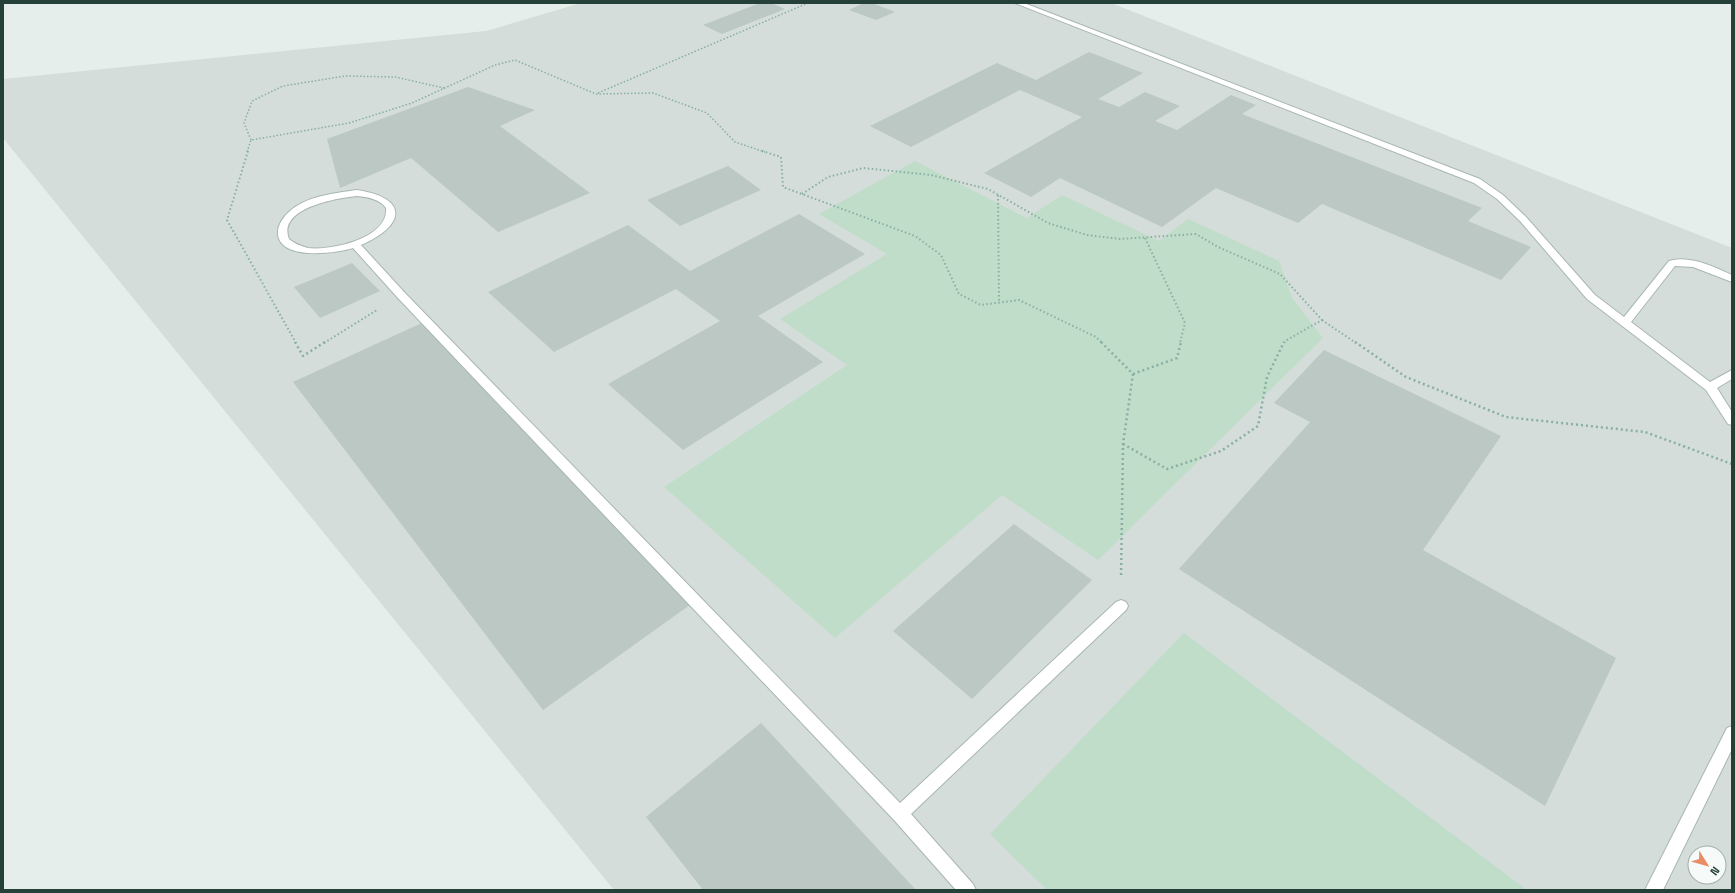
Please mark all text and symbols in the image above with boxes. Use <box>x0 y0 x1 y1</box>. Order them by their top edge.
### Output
north arrow <box>1687 845 1727 885</box>
text: N <box>1707 864 1723 878</box>

